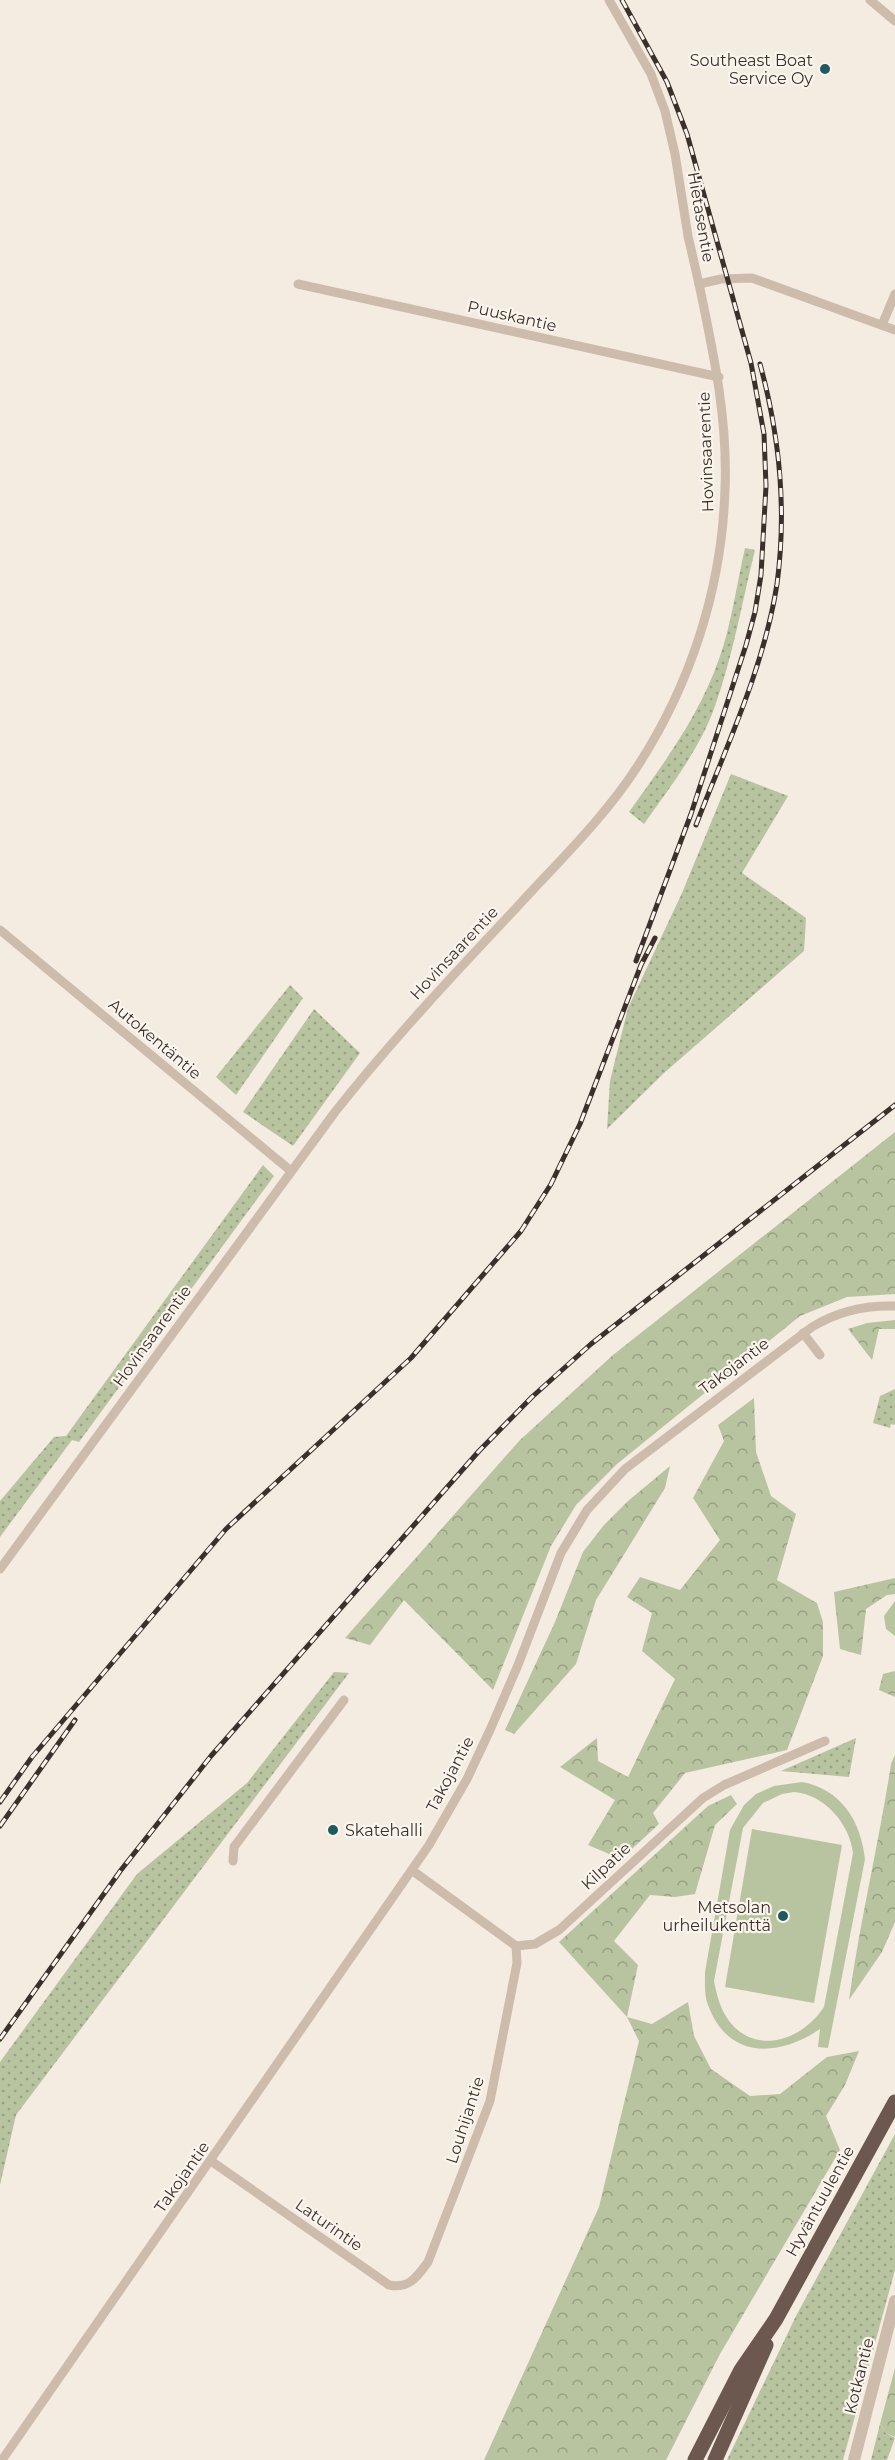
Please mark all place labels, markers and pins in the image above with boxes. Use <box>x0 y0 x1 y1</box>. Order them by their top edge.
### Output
place label: Southeast Boat Service Oy <box>690 51 813 88</box>
marker: Southeast Boat Service Oy <box>818 62 832 76</box>
place label: Skatehalli <box>345 1821 423 1840</box>
marker: Skatehalli <box>326 1823 340 1837</box>
place label: Metsolan urheilukenttä <box>663 1898 771 1935</box>
marker: Metsolan urheilukenttä <box>776 1909 790 1923</box>

